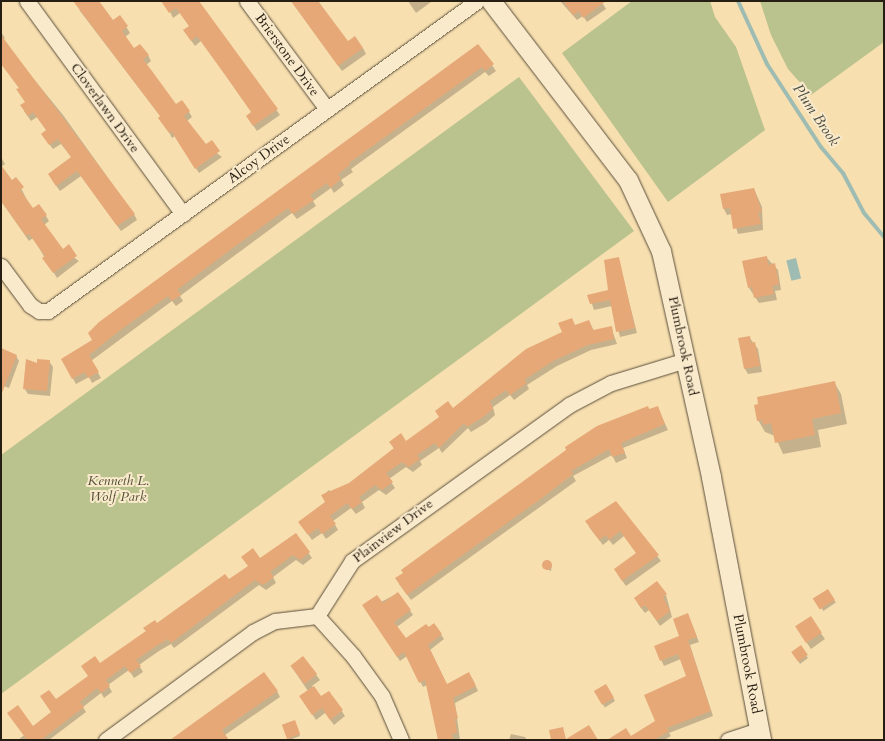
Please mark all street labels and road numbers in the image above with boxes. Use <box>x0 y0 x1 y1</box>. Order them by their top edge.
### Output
street label: Brierstone Drive <box>251 10 323 100</box>
street label: Cloverlawn Drive <box>67 60 143 156</box>
street label: Alcoy Drive <box>225 131 293 187</box>
street label: Plumbrook Road <box>664 295 702 397</box>
street label: Plainview Drive <box>350 495 436 567</box>
street label: Plumbrook Road <box>729 613 765 715</box>

